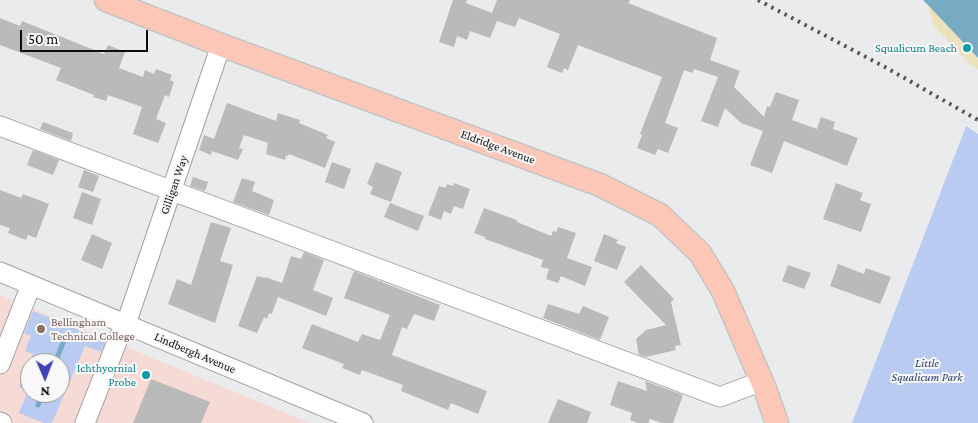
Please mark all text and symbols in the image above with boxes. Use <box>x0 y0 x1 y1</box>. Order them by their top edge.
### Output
scale bar <box>22 20 150 52</box>
text: 50 m <box>28 31 58 47</box>
place label: Squalicum Beach <box>875 41 957 55</box>
marker: Squalicum Beach <box>961 42 973 54</box>
street label: Eldridge Avenue <box>459 127 537 167</box>
street label: Gilligan Way <box>157 153 191 217</box>
place label: Bellingham Technical College <box>51 315 135 343</box>
marker: Bellingham Technical College <box>35 323 47 335</box>
street label: Lindbergh Avenue <box>152 329 238 377</box>
north arrow <box>20 353 70 403</box>
park label: Little Squalicum Park <box>892 356 962 384</box>
place label: Ichthyornial Probe <box>77 361 136 389</box>
marker: Ichthyornial Probe <box>140 369 152 381</box>
text: N <box>40 384 50 400</box>

